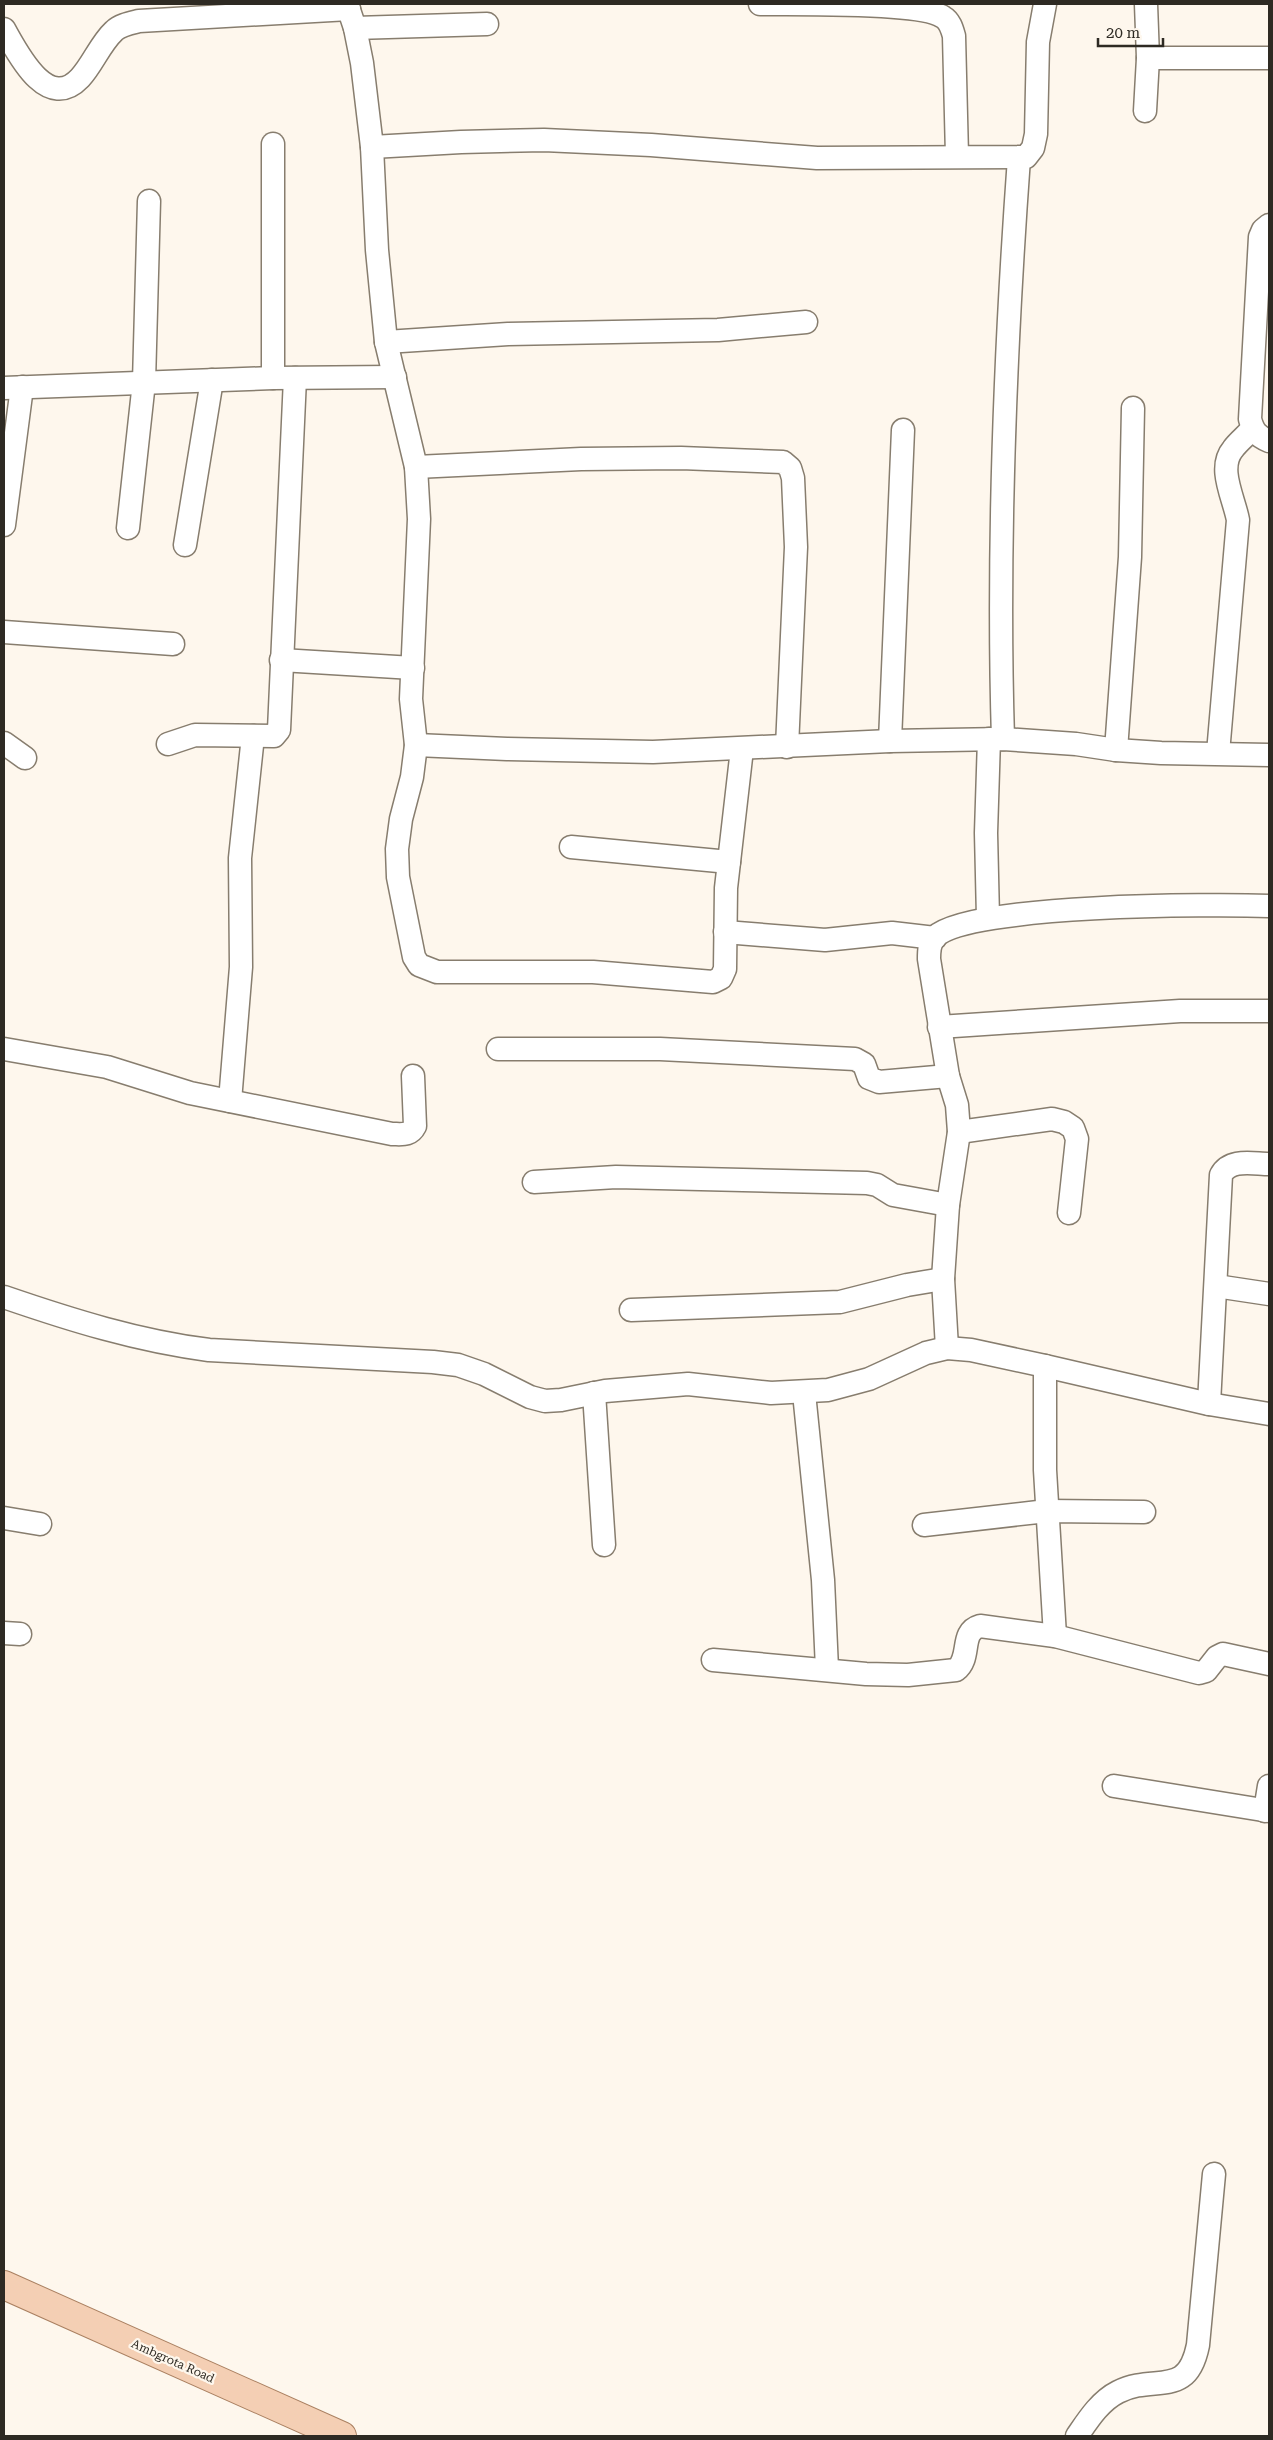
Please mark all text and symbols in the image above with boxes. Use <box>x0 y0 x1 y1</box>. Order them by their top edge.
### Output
scale bar <box>1098 15 1163 47</box>
text: 20 m <box>1106 24 1141 42</box>
street label: Ambgrota Road <box>129 2336 217 2386</box>

